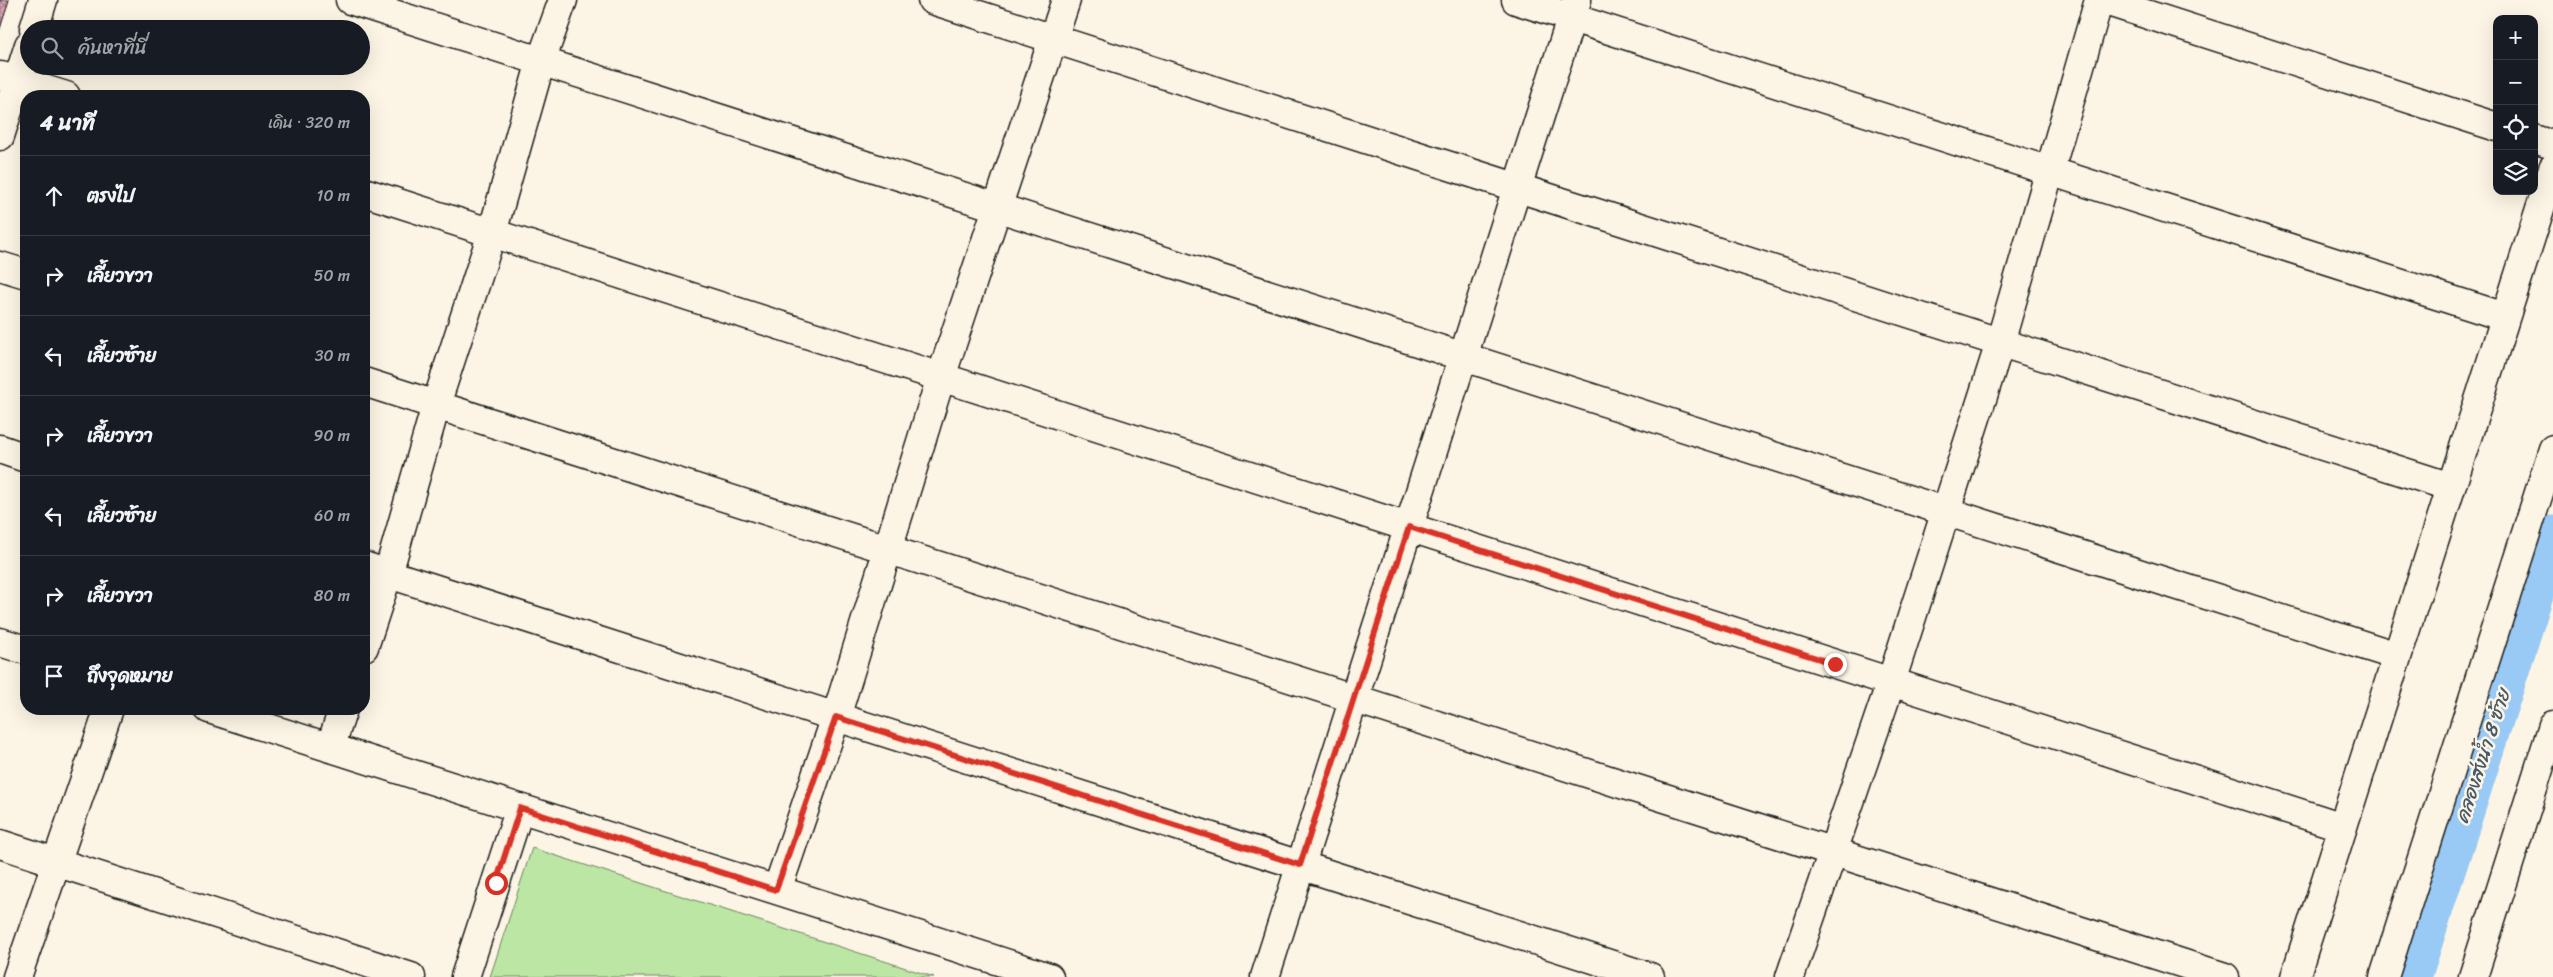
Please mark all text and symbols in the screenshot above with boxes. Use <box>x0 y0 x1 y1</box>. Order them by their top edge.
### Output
map controls <box>2493 15 2538 195</box>
button: + <box>2493 15 2538 60</box>
search box <box>20 20 370 75</box>
text: ค้นหาที่นี่ <box>78 31 147 64</box>
icon: search <box>38 34 66 62</box>
button: − <box>2493 60 2538 105</box>
text: 4 นาที <box>40 104 95 142</box>
button: locate <box>2493 105 2538 150</box>
text: เดิน · 320 m <box>268 108 350 137</box>
button: layers <box>2493 150 2538 195</box>
text: ตรงไป <box>87 179 135 212</box>
text: 10 m <box>317 181 350 210</box>
icon: ahead <box>40 182 68 210</box>
text: เลี้ยวขวา <box>87 259 153 292</box>
text: 50 m <box>314 261 350 290</box>
icon: right <box>40 262 68 290</box>
text: เลี้ยวซ้าย <box>87 339 156 372</box>
text: 30 m <box>315 341 350 370</box>
icon: left <box>40 342 68 370</box>
text: เลี้ยวขวา <box>87 419 153 452</box>
text: 90 m <box>314 421 350 450</box>
icon: right <box>40 422 68 450</box>
text: เลี้ยวซ้าย <box>87 499 156 532</box>
text: 60 m <box>314 501 350 530</box>
icon: left <box>40 502 68 530</box>
text: เลี้ยวขวา <box>87 579 153 612</box>
text: 80 m <box>314 581 350 610</box>
icon: right <box>40 582 68 610</box>
route end <box>1824 653 1847 676</box>
text: ถึงจุดหมาย <box>87 659 173 692</box>
icon: arrive <box>40 662 68 690</box>
water label: คลองส่งน้ำ 8 ซ้าย <box>2445 682 2521 827</box>
route start <box>485 872 508 895</box>

